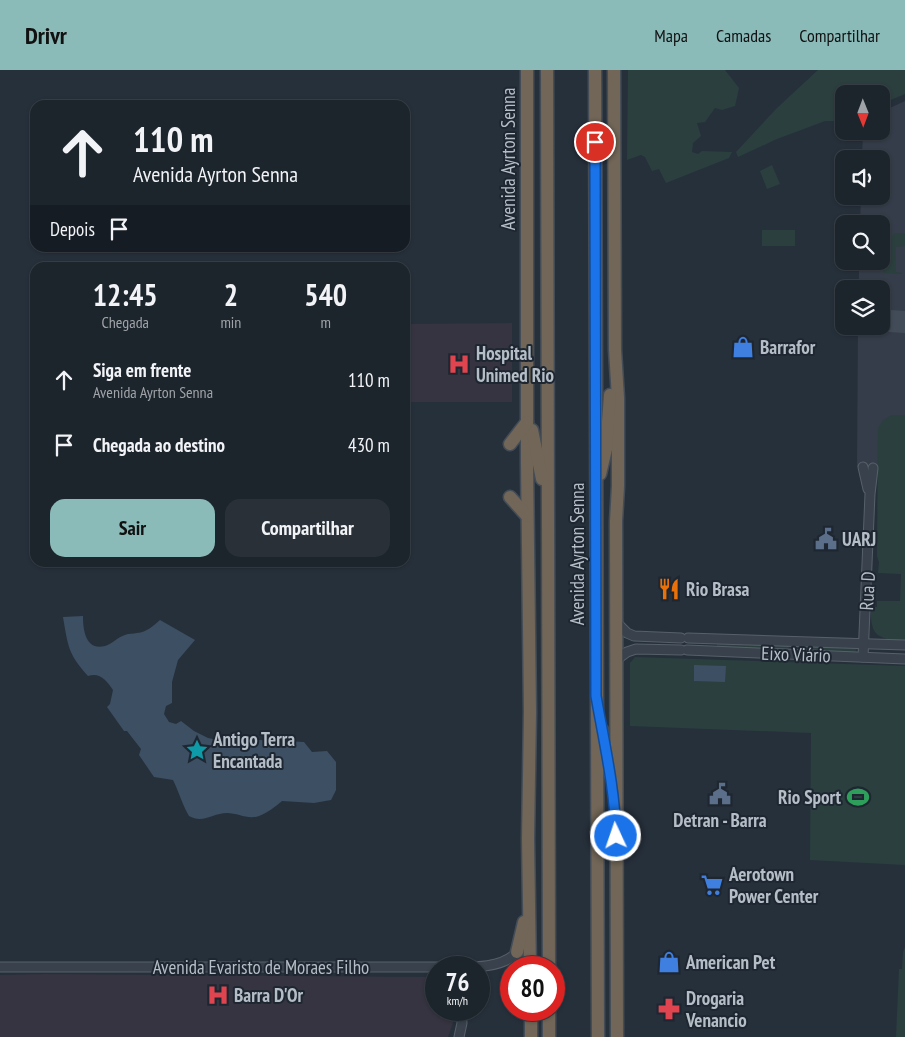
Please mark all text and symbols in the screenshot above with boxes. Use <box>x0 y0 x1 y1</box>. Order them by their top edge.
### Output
text: Drivr <box>25 20 67 51</box>
text: Mapa <box>654 24 688 47</box>
text: Camadas <box>716 24 771 47</box>
text: Compartilhar <box>799 24 880 47</box>
north arrow <box>835 85 890 140</box>
map controls <box>835 85 890 335</box>
street label: Avenida Ayrton Senna <box>496 88 520 230</box>
text: 110 m <box>133 116 214 162</box>
icon: ahead <box>50 120 115 185</box>
pin <box>574 121 616 163</box>
icon: arrive <box>581 128 609 156</box>
button: sound <box>835 150 890 205</box>
text: Avenida Ayrton Senna <box>133 160 298 188</box>
icon: arrive <box>105 215 133 243</box>
button: search <box>835 215 890 270</box>
text: Depois <box>50 217 95 241</box>
text: 12:45 <box>93 275 158 314</box>
text: 2 <box>224 275 238 314</box>
text: 540 <box>304 275 347 314</box>
button: layers <box>835 280 890 335</box>
text: Chegada <box>101 312 149 332</box>
text: min <box>220 312 241 332</box>
text: m <box>320 312 331 332</box>
shop icon: Barrafor <box>730 334 756 360</box>
place label: Barrafor <box>760 335 816 359</box>
place label: Hospital Unimed Rio <box>476 341 554 387</box>
hospital icon: Hospital Unimed Rio <box>446 351 472 377</box>
text: Siga em frente <box>93 358 191 382</box>
icon: ahead <box>50 366 78 394</box>
text: 110 m <box>348 368 390 392</box>
text: Avenida Ayrton Senna <box>93 382 213 402</box>
icon: arrive <box>50 431 78 459</box>
text: Chegada ao destino <box>93 433 225 457</box>
text: 430 m <box>348 433 390 457</box>
street label: Avenida Ayrton Senna <box>565 483 589 625</box>
button: Sair <box>50 499 215 557</box>
button: Compartilhar <box>225 499 390 557</box>
public building icon: UARJ <box>813 526 839 552</box>
place label: UARJ <box>842 527 876 551</box>
street label: Rua D <box>854 571 880 611</box>
restaurant icon: Rio Brasa <box>656 576 682 602</box>
place label: Rio Brasa <box>686 577 750 601</box>
street label: Eixo Viário <box>761 641 831 667</box>
place label: Antigo Terra Encantada <box>212 727 295 773</box>
place icon: Antigo Terra Encantada <box>184 737 210 763</box>
public building icon: Detran - Barra <box>707 781 733 807</box>
sports icon: Rio Sport <box>845 784 871 810</box>
place label: Rio Sport <box>778 785 841 809</box>
place label: Detran - Barra <box>673 808 767 832</box>
position arrow <box>589 809 641 861</box>
place label: Aerotown Power Center <box>728 862 819 908</box>
supermarket icon: Aerotown Power Center <box>699 872 725 898</box>
shop icon: American Pet <box>656 949 682 975</box>
place label: American Pet <box>685 950 776 974</box>
street label: Avenida Evaristo de Moraes Filho <box>153 955 369 979</box>
speed limit sign: 80 <box>500 956 565 1021</box>
text: 76 <box>446 966 469 998</box>
hospital icon: Barra D'Or <box>205 982 231 1008</box>
place label: Barra D'Or <box>234 983 304 1007</box>
place label: Drogaria Venancio <box>685 986 747 1032</box>
text: km/h <box>447 993 468 1008</box>
pharmacy icon: Drogaria Venancio <box>656 996 682 1022</box>

